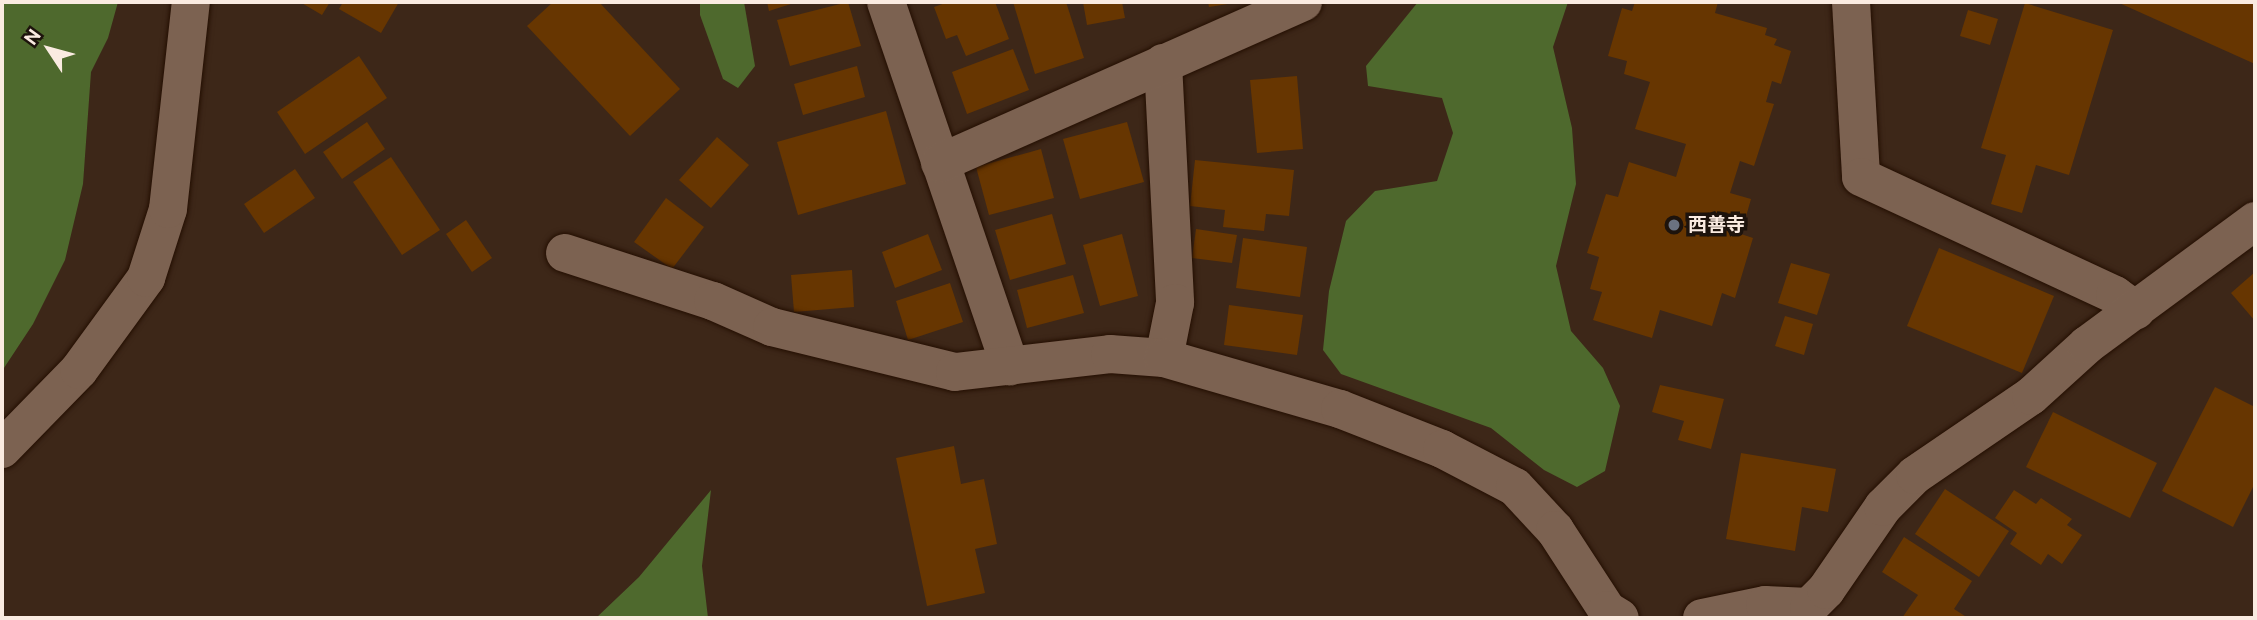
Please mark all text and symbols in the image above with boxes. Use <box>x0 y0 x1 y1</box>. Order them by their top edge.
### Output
north arrow <box>14 14 84 84</box>
text: N <box>19 24 45 49</box>
place label: 西善寺 <box>1688 214 1745 236</box>
marker: 西善寺 <box>1666 217 1682 233</box>

